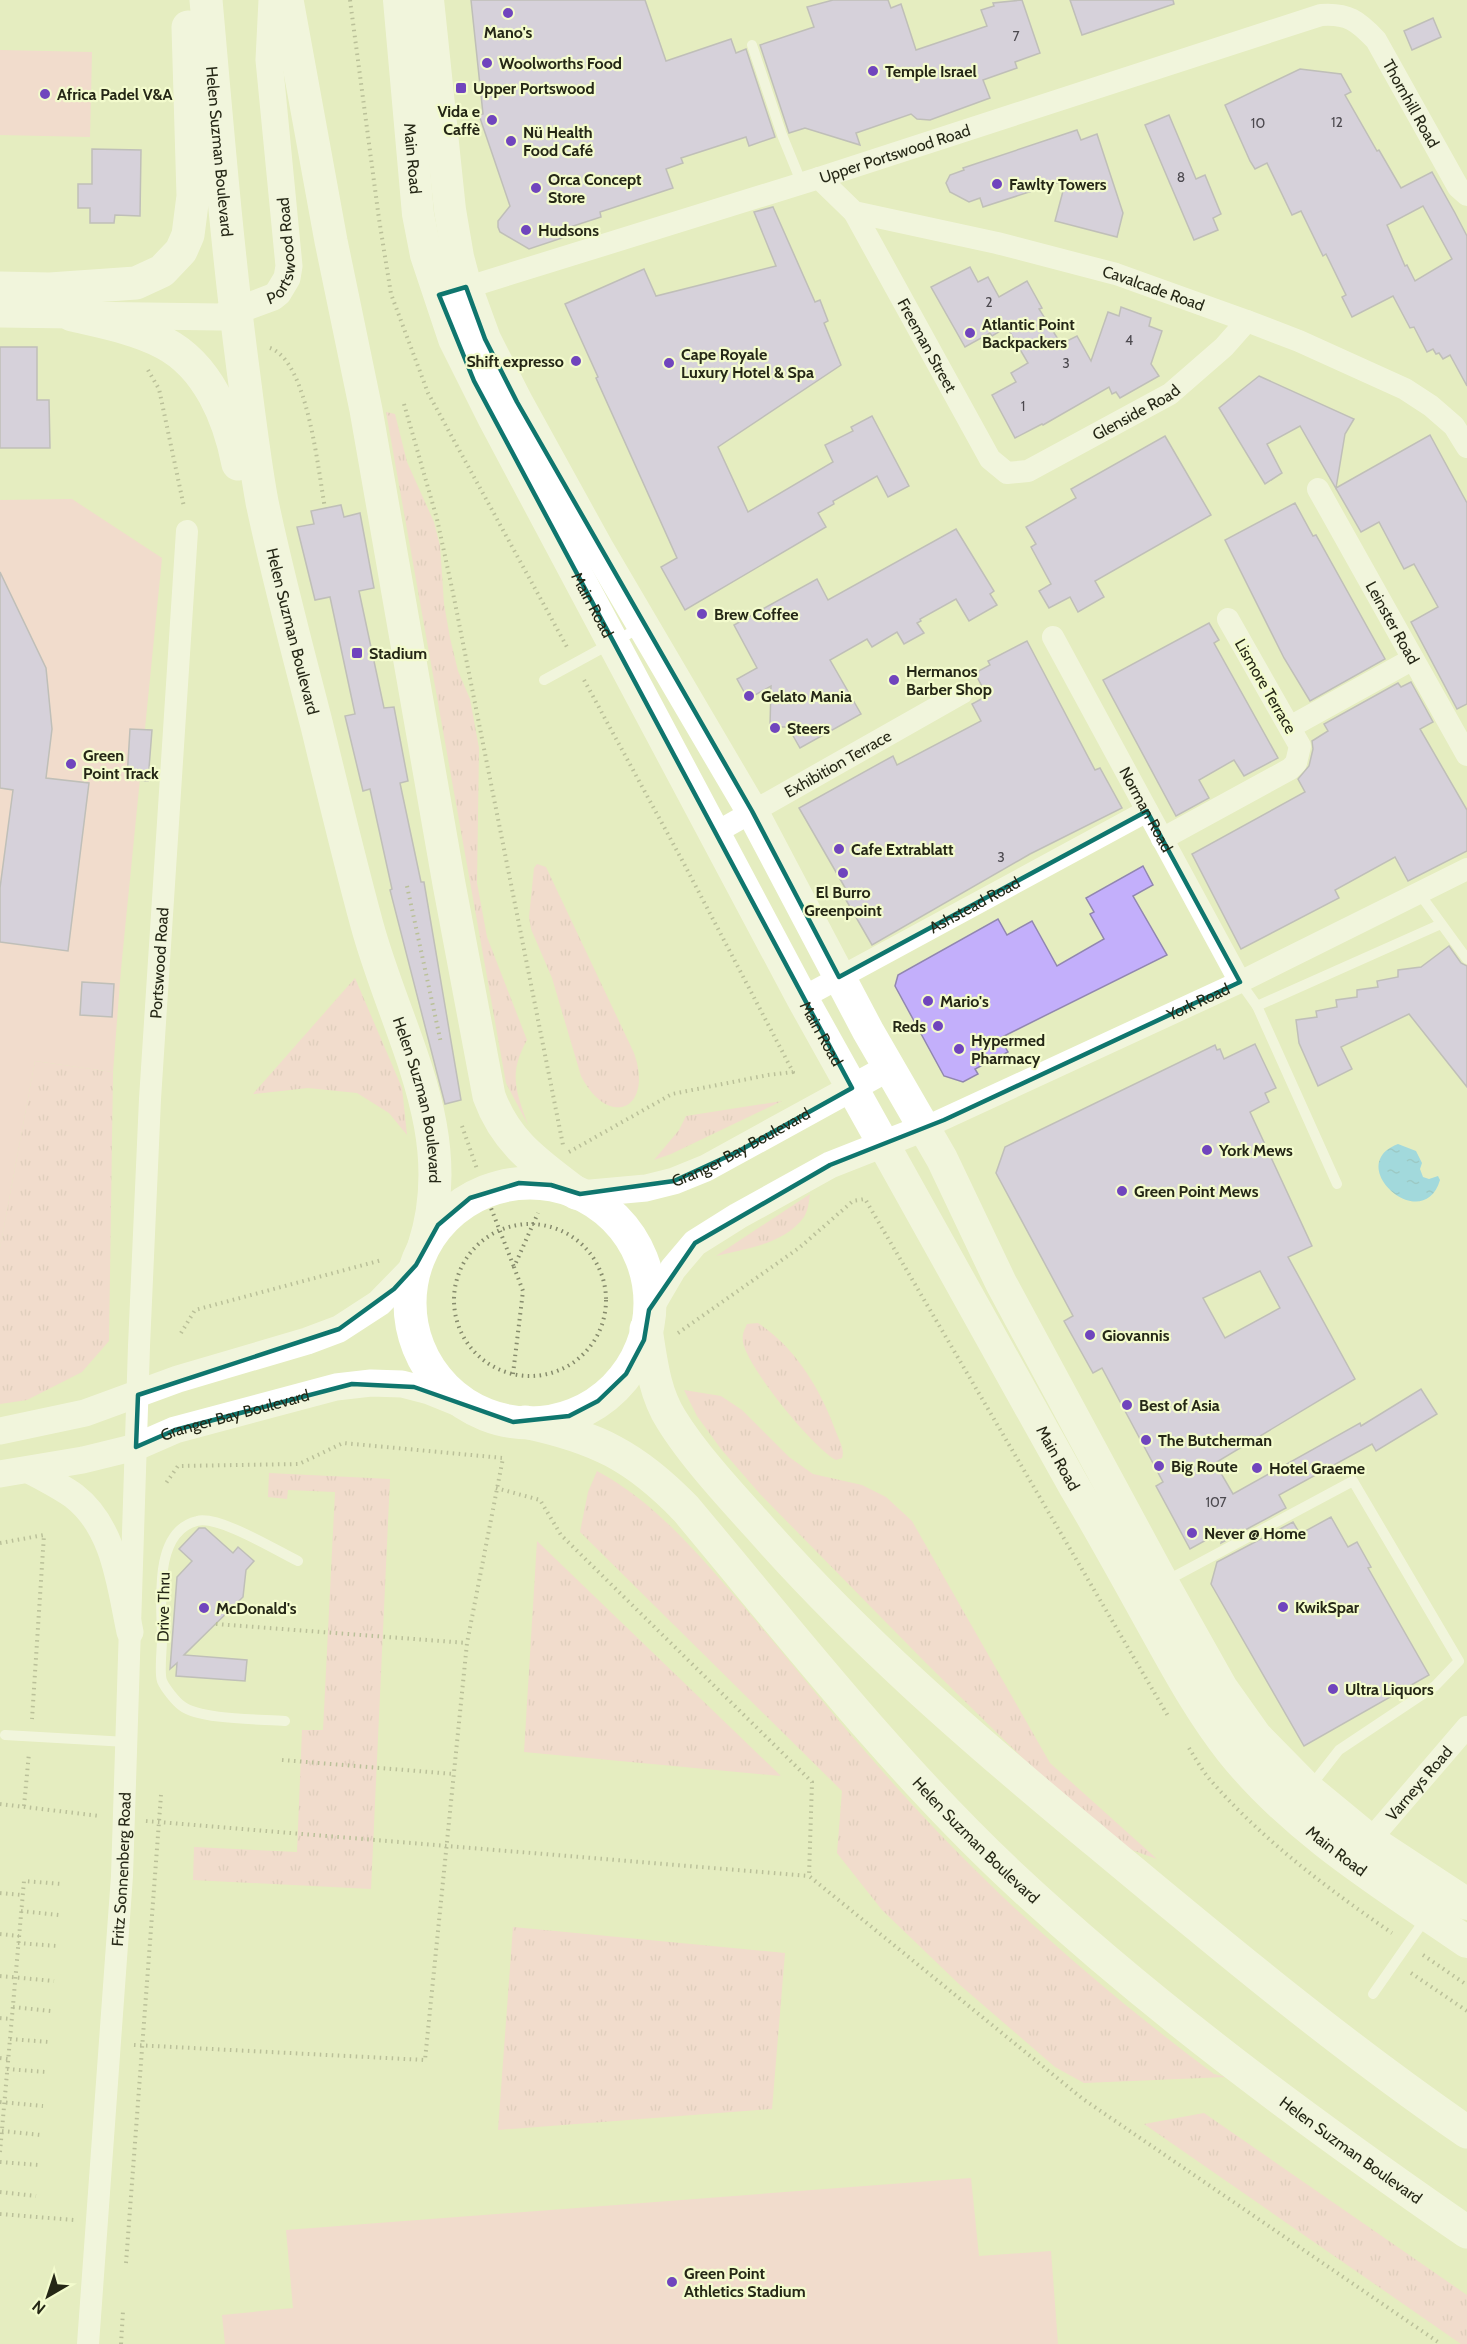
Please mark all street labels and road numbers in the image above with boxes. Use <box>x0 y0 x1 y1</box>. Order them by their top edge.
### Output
street label: Thornhill Road <box>1379 56 1443 151</box>
street label: Helen Suzman Boulevard <box>202 65 237 238</box>
street label: Upper Portswood Road <box>817 121 973 187</box>
street label: Main Road <box>400 122 425 195</box>
street label: Portswood Road <box>264 196 300 309</box>
street label: Cavalcade Road <box>1100 262 1207 315</box>
street label: Freeman Street <box>893 295 961 396</box>
street label: Glenside Road <box>1089 381 1184 444</box>
street label: Helen Suzman Boulevard <box>262 546 323 717</box>
street label: Main Road <box>567 569 618 641</box>
street label: Leinster Road <box>1362 578 1423 668</box>
street label: Lismore Terrace <box>1231 636 1300 737</box>
street label: Exhibition Terrace <box>781 726 895 802</box>
street label: Norman Road <box>1115 764 1177 855</box>
street label: Ashstead Road <box>926 873 1023 937</box>
street label: Portswood Road <box>146 907 172 1019</box>
street label: York Road <box>1163 979 1233 1025</box>
street label: Main Road <box>796 998 847 1069</box>
street label: Helen Suzman Boulevard <box>389 1014 444 1183</box>
street label: Granger Bay Boulevard <box>669 1104 813 1191</box>
street label: Granger Bay Boulevard <box>158 1386 311 1445</box>
street label: Main Road <box>1032 1422 1084 1494</box>
street label: Drive Thru <box>153 1572 174 1642</box>
street label: Varneys Road <box>1382 1742 1456 1824</box>
street label: Helen Suzman Boulevard <box>909 1773 1043 1907</box>
street label: Fritz Sonnenberg Road <box>108 1792 135 1947</box>
street label: Main Road <box>1302 1822 1370 1880</box>
street label: Helen Suzman Boulevard <box>1276 2092 1426 2208</box>

